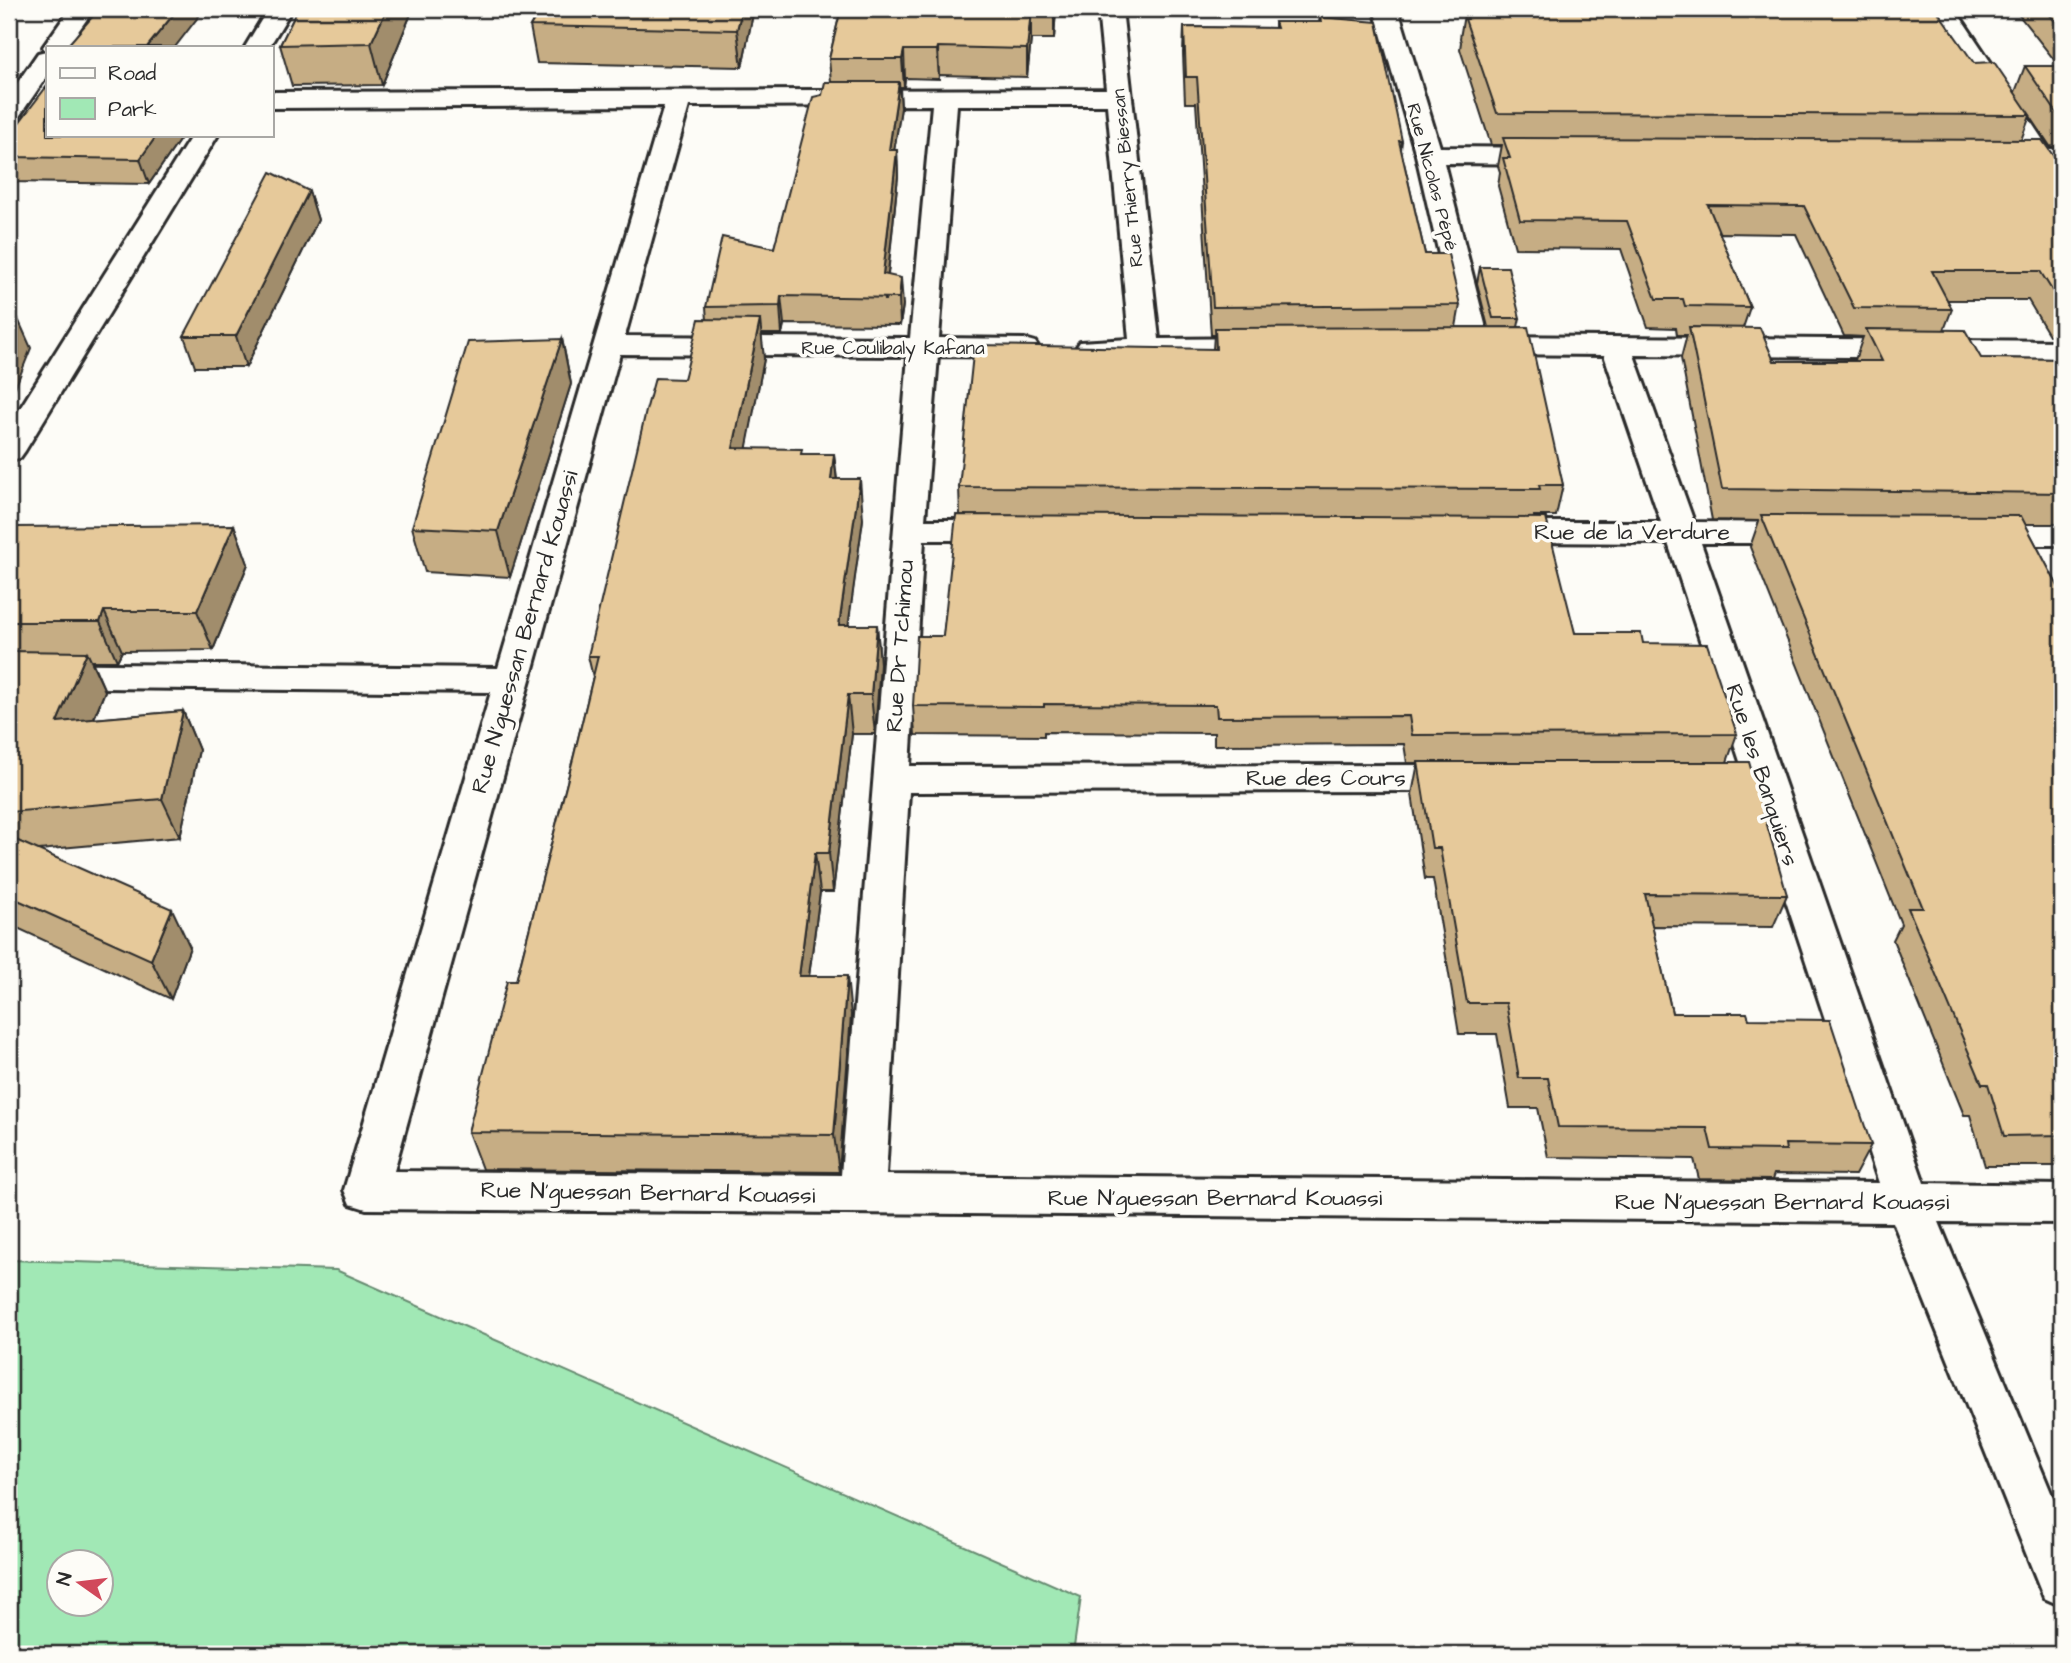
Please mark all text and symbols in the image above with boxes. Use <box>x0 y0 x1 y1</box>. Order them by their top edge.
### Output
legend <box>46 46 273 136</box>
text: Road <box>108 59 156 88</box>
street label: Rue Thierry Biessan <box>1105 87 1152 269</box>
text: Park <box>108 95 157 124</box>
street label: Rue Nicolas Pépé <box>1399 100 1465 254</box>
street label: Rue Coulibaly Kafana <box>801 335 985 363</box>
street label: Rue N'guessan Bernard Kouassi <box>464 466 588 797</box>
street label: Rue de la Verdure <box>1534 516 1730 548</box>
street label: Rue Dr Tchimou <box>878 559 922 733</box>
street label: Rue les Banquiers <box>1717 680 1807 870</box>
street label: Rue des Cours <box>1246 762 1406 794</box>
street label: Rue N'guessan Bernard Kouassi <box>480 1174 816 1213</box>
street label: Rue N'guessan Bernard Kouassi <box>1048 1182 1383 1215</box>
street label: Rue N'guessan Bernard Kouassi <box>1615 1186 1950 1219</box>
north arrow <box>46 1548 116 1618</box>
text: N <box>50 1570 80 1588</box>

